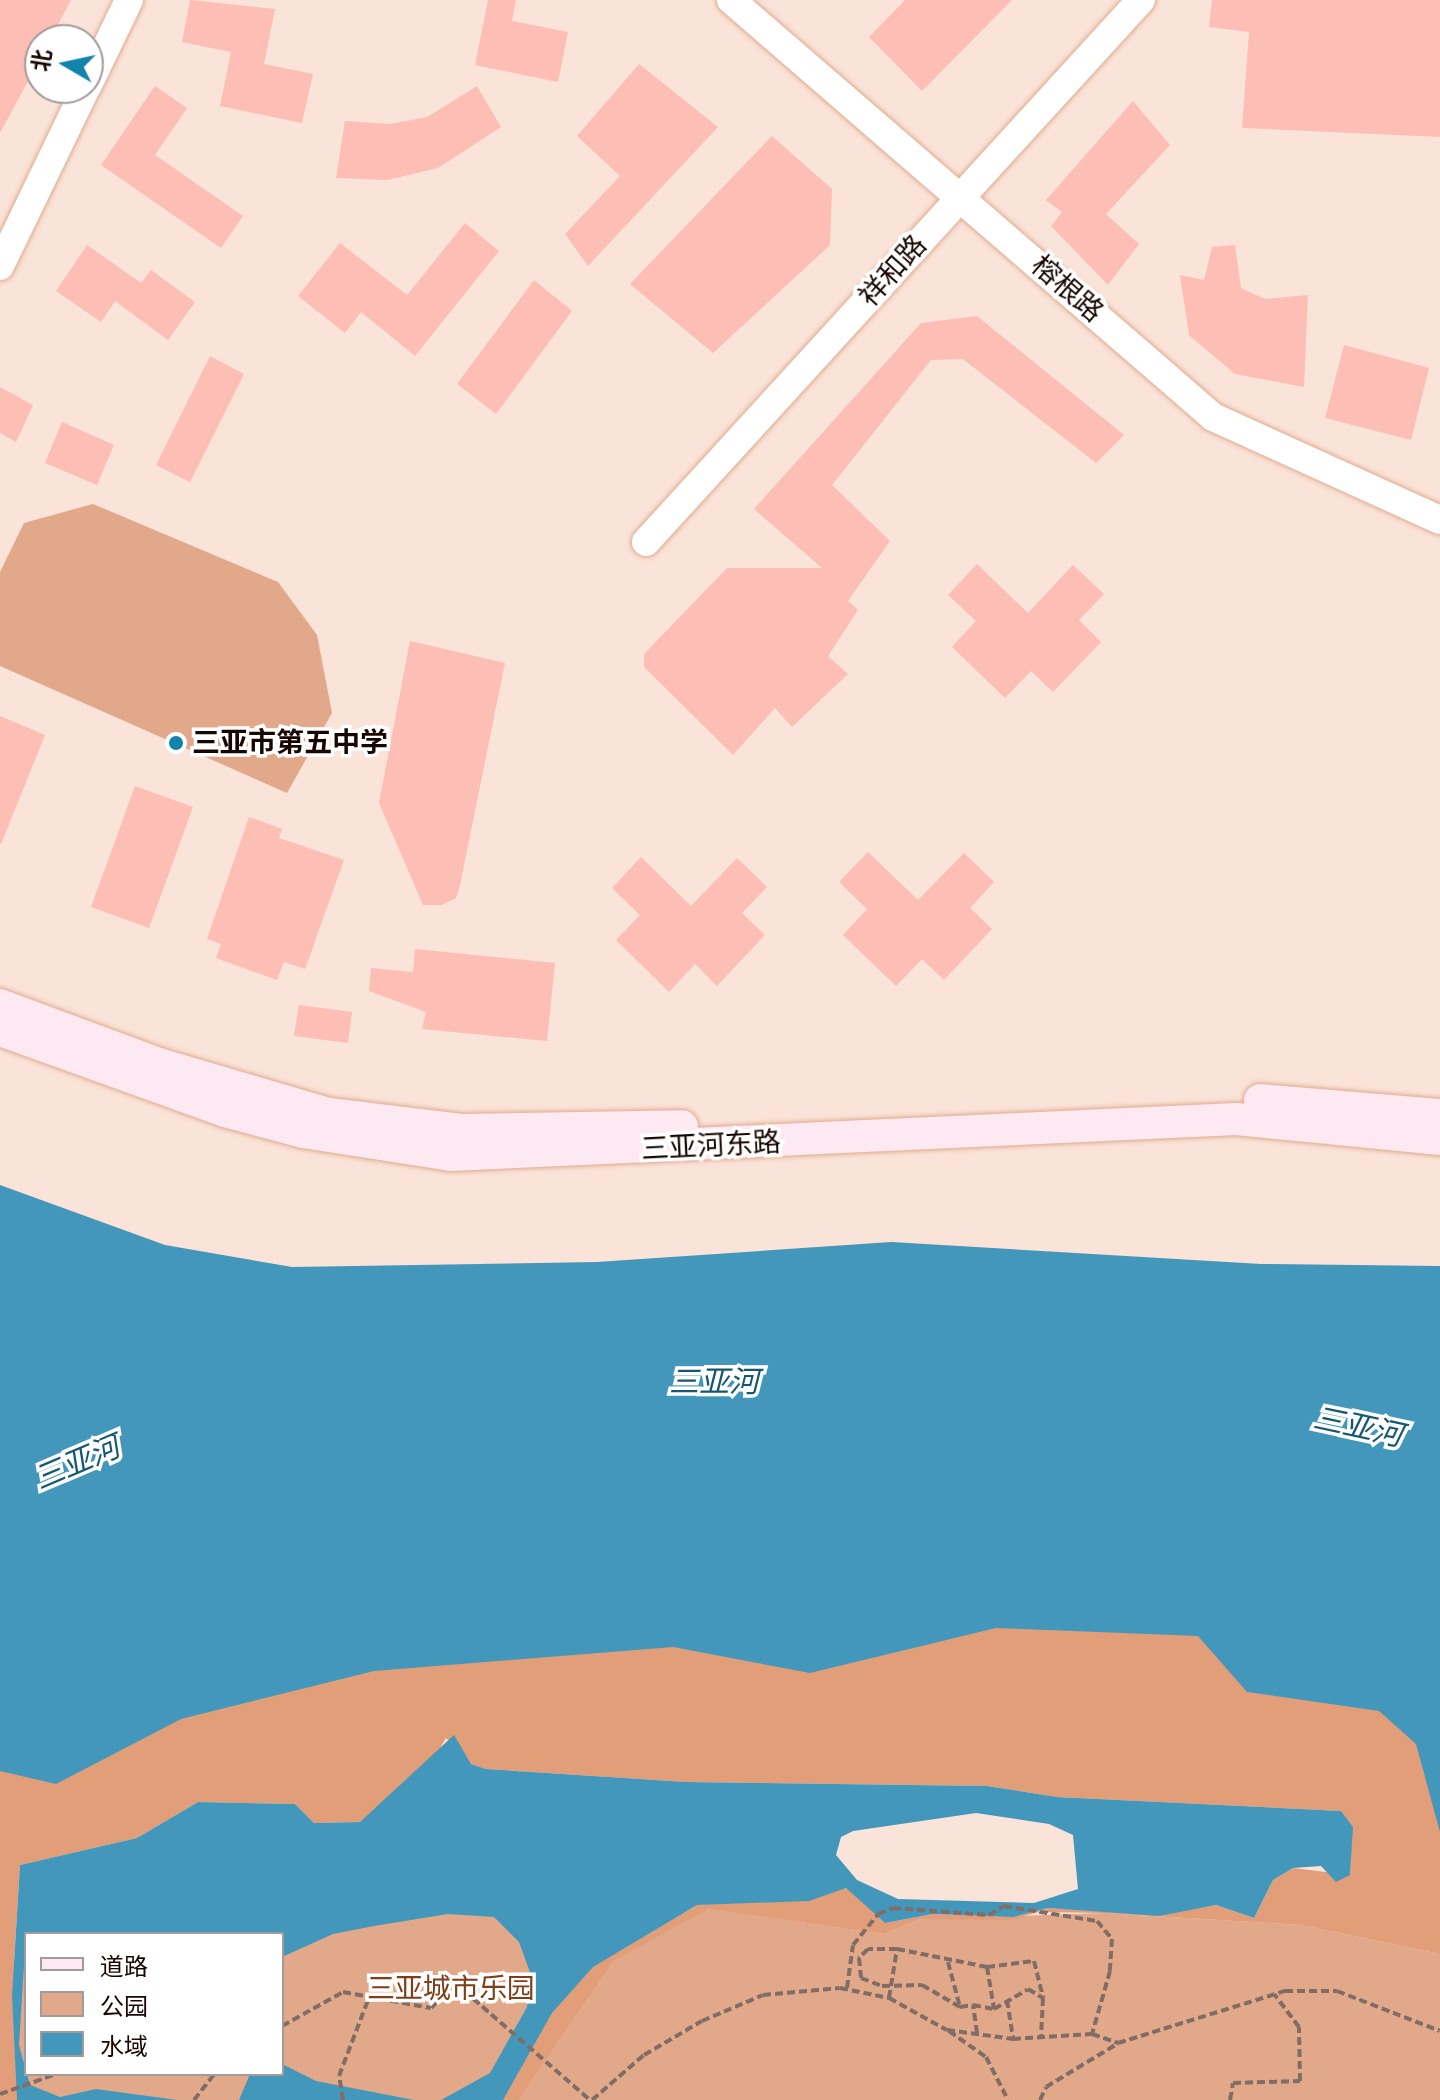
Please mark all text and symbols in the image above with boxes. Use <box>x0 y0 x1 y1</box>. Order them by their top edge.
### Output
north arrow <box>24 24 104 104</box>
text: 北 <box>28 48 56 73</box>
street label: 祥和路 <box>852 229 934 313</box>
street label: 榕根路 <box>1024 249 1110 329</box>
place label: 三亚市第五中学 <box>192 726 388 760</box>
marker: 三亚市第五中学 <box>167 734 185 752</box>
street label: 三亚河东路 <box>640 1126 782 1166</box>
water label: 三亚河 <box>669 1364 759 1400</box>
water label: 三亚河 <box>1310 1400 1406 1454</box>
water label: 三亚河 <box>29 1429 125 1497</box>
legend <box>24 1932 284 2076</box>
text: 道路 <box>100 1953 148 1981</box>
park label: 三亚城市乐园 <box>367 1972 535 2006</box>
text: 公园 <box>100 1993 148 2021</box>
text: 水域 <box>100 2033 148 2061</box>

